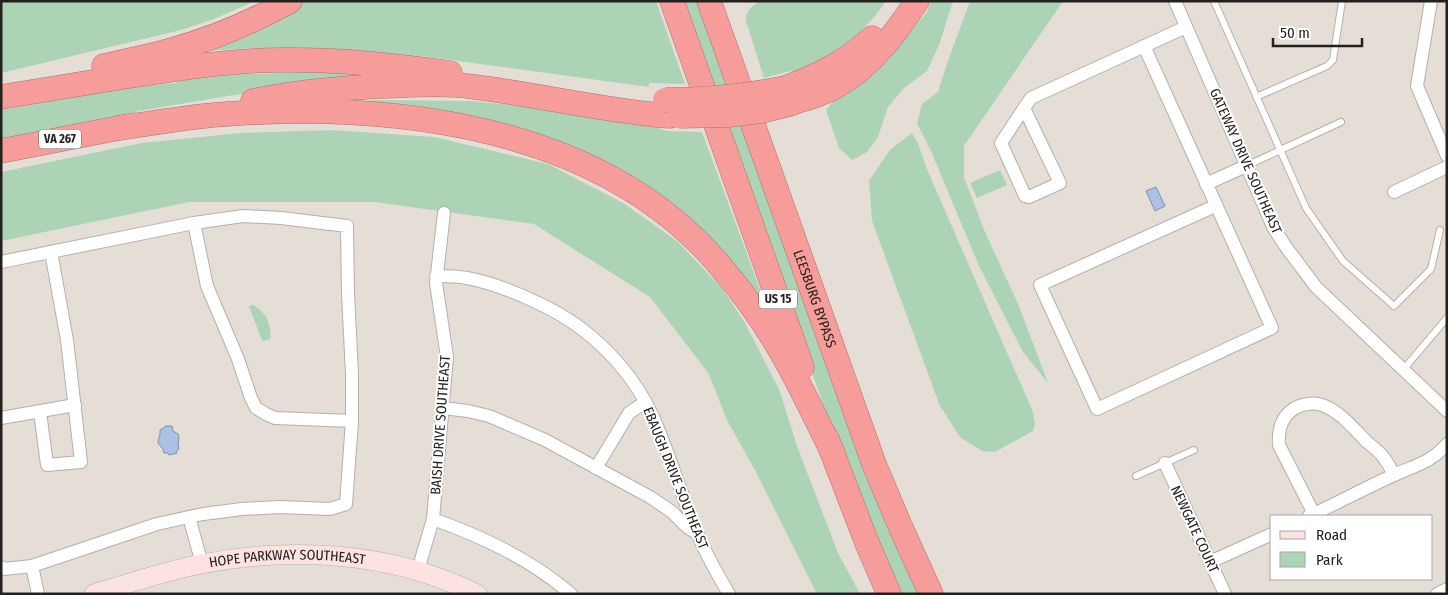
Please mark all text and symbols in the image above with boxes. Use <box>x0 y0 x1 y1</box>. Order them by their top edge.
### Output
scale bar <box>1273 15 1362 47</box>
text: 50 m <box>1280 24 1310 42</box>
street label: GATEWAY DRIVE SOUTHEAST <box>1206 86 1286 237</box>
road number: VA 267 <box>39 130 81 148</box>
street label: LEESBURG BYPASS <box>789 248 840 350</box>
road number: US 15 <box>759 290 797 308</box>
street label: BAISH DRIVE SOUTHEAST <box>427 354 454 495</box>
street label: EBAUGH DRIVE SOUTHEAST <box>639 405 712 552</box>
street label: NEWGATE COURT <box>1167 483 1222 576</box>
legend <box>1270 515 1433 580</box>
text: Road <box>1316 526 1347 544</box>
street label: HOPE PARKWAY SOUTHEAST <box>208 546 367 571</box>
text: Park <box>1316 551 1343 569</box>

